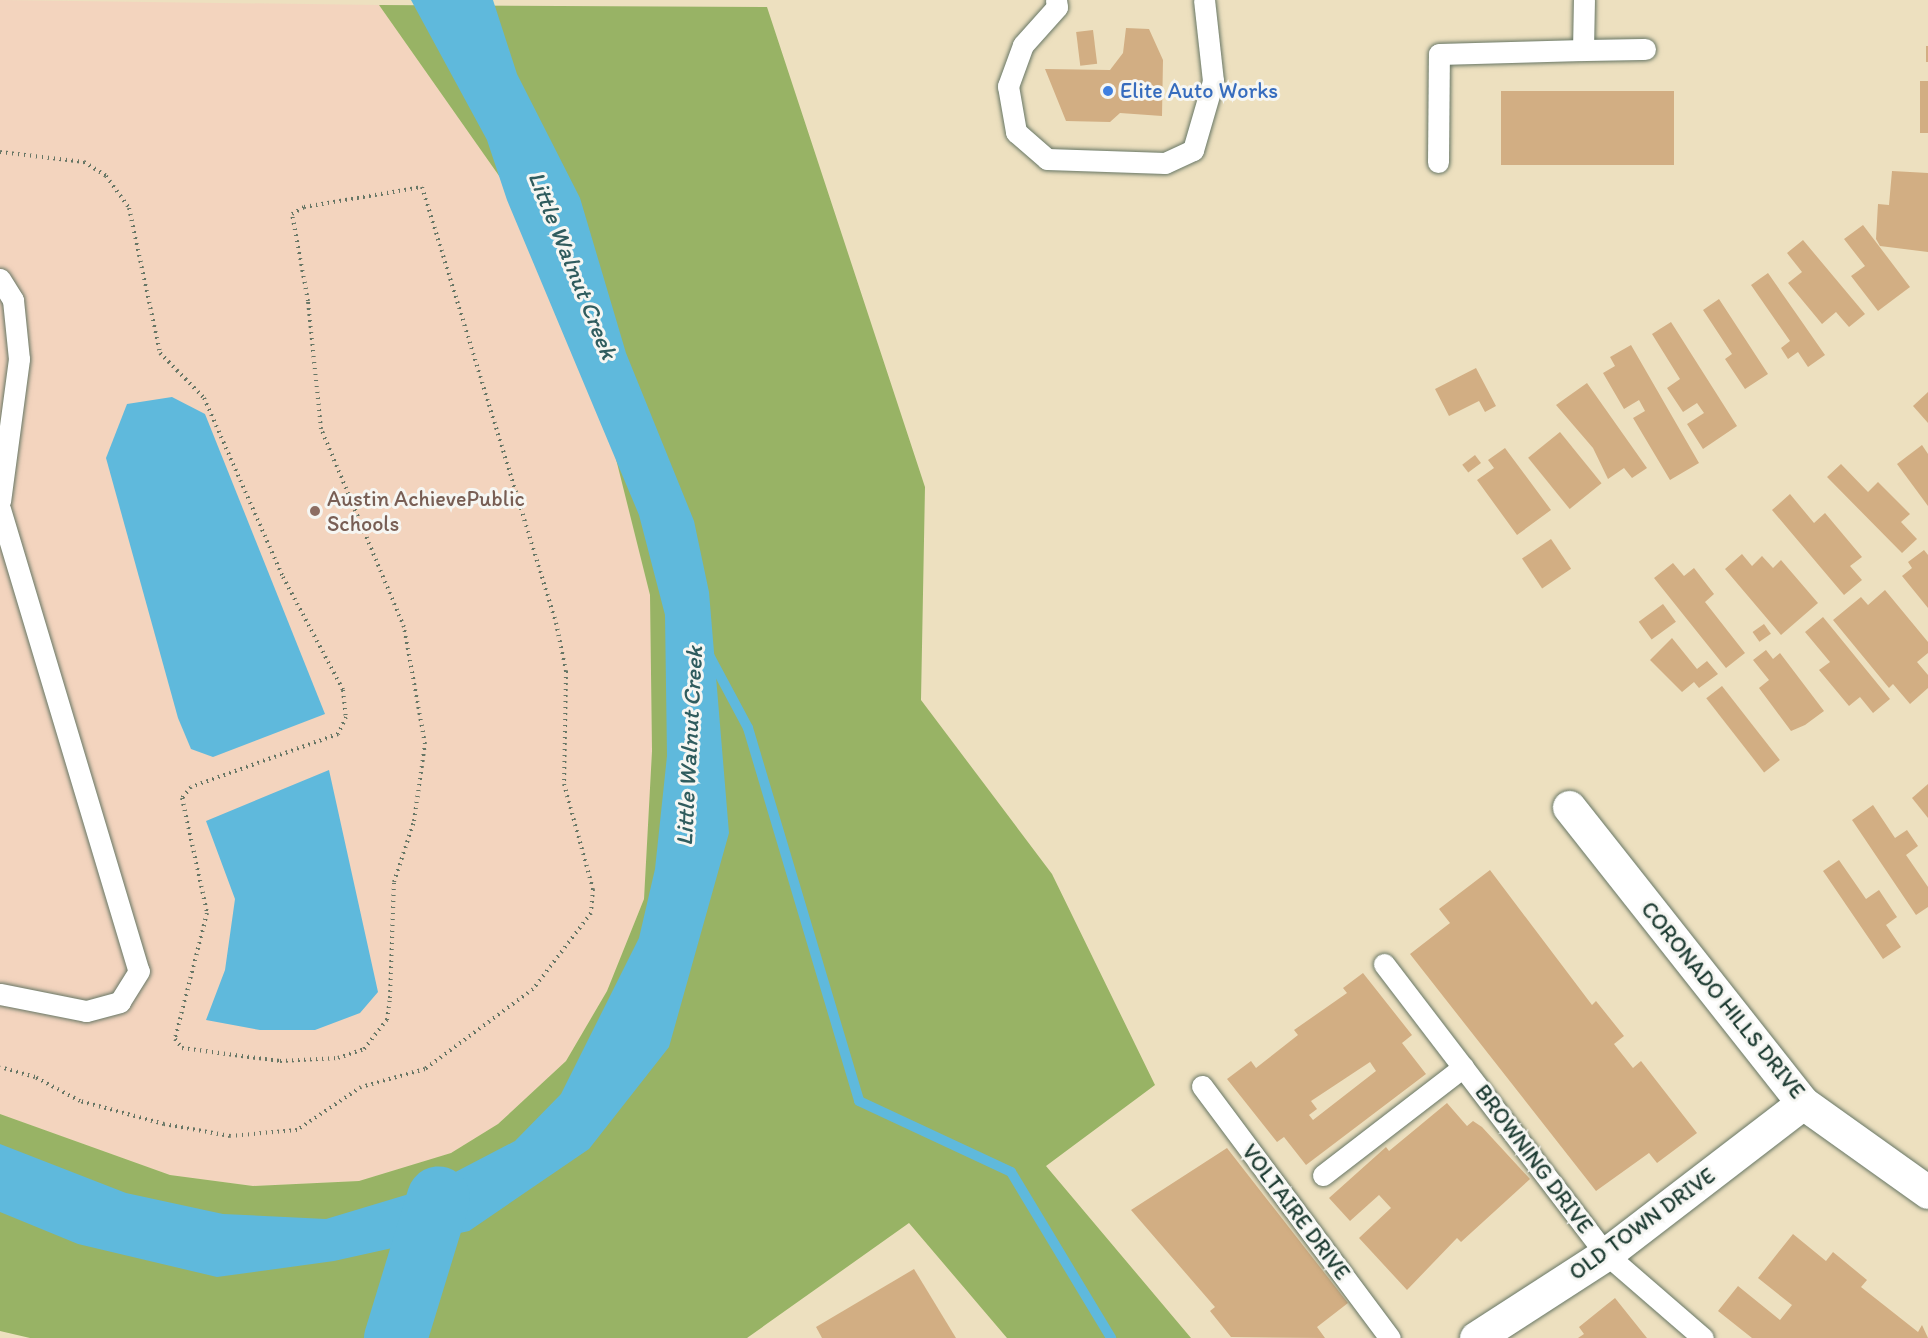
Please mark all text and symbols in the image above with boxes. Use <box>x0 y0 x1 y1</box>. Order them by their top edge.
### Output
place label: Elite Auto Works <box>1120 78 1277 104</box>
marker: Elite Auto Works <box>1101 84 1115 98</box>
water label: Little Walnut Creek <box>523 168 623 362</box>
place label: Austin AchievePublic Schools <box>327 485 525 536</box>
marker: Austin AchievePublic Schools <box>308 504 322 518</box>
water label: Little Walnut Creek <box>669 646 709 846</box>
street label: CORONADO HILLS DRIVE <box>1634 895 1812 1105</box>
street label: BROWNING DRIVE <box>1469 1079 1599 1239</box>
street label: VOLTAIRE DRIVE <box>1235 1138 1357 1286</box>
street label: OLD TOWN DRIVE <box>1564 1162 1720 1286</box>

